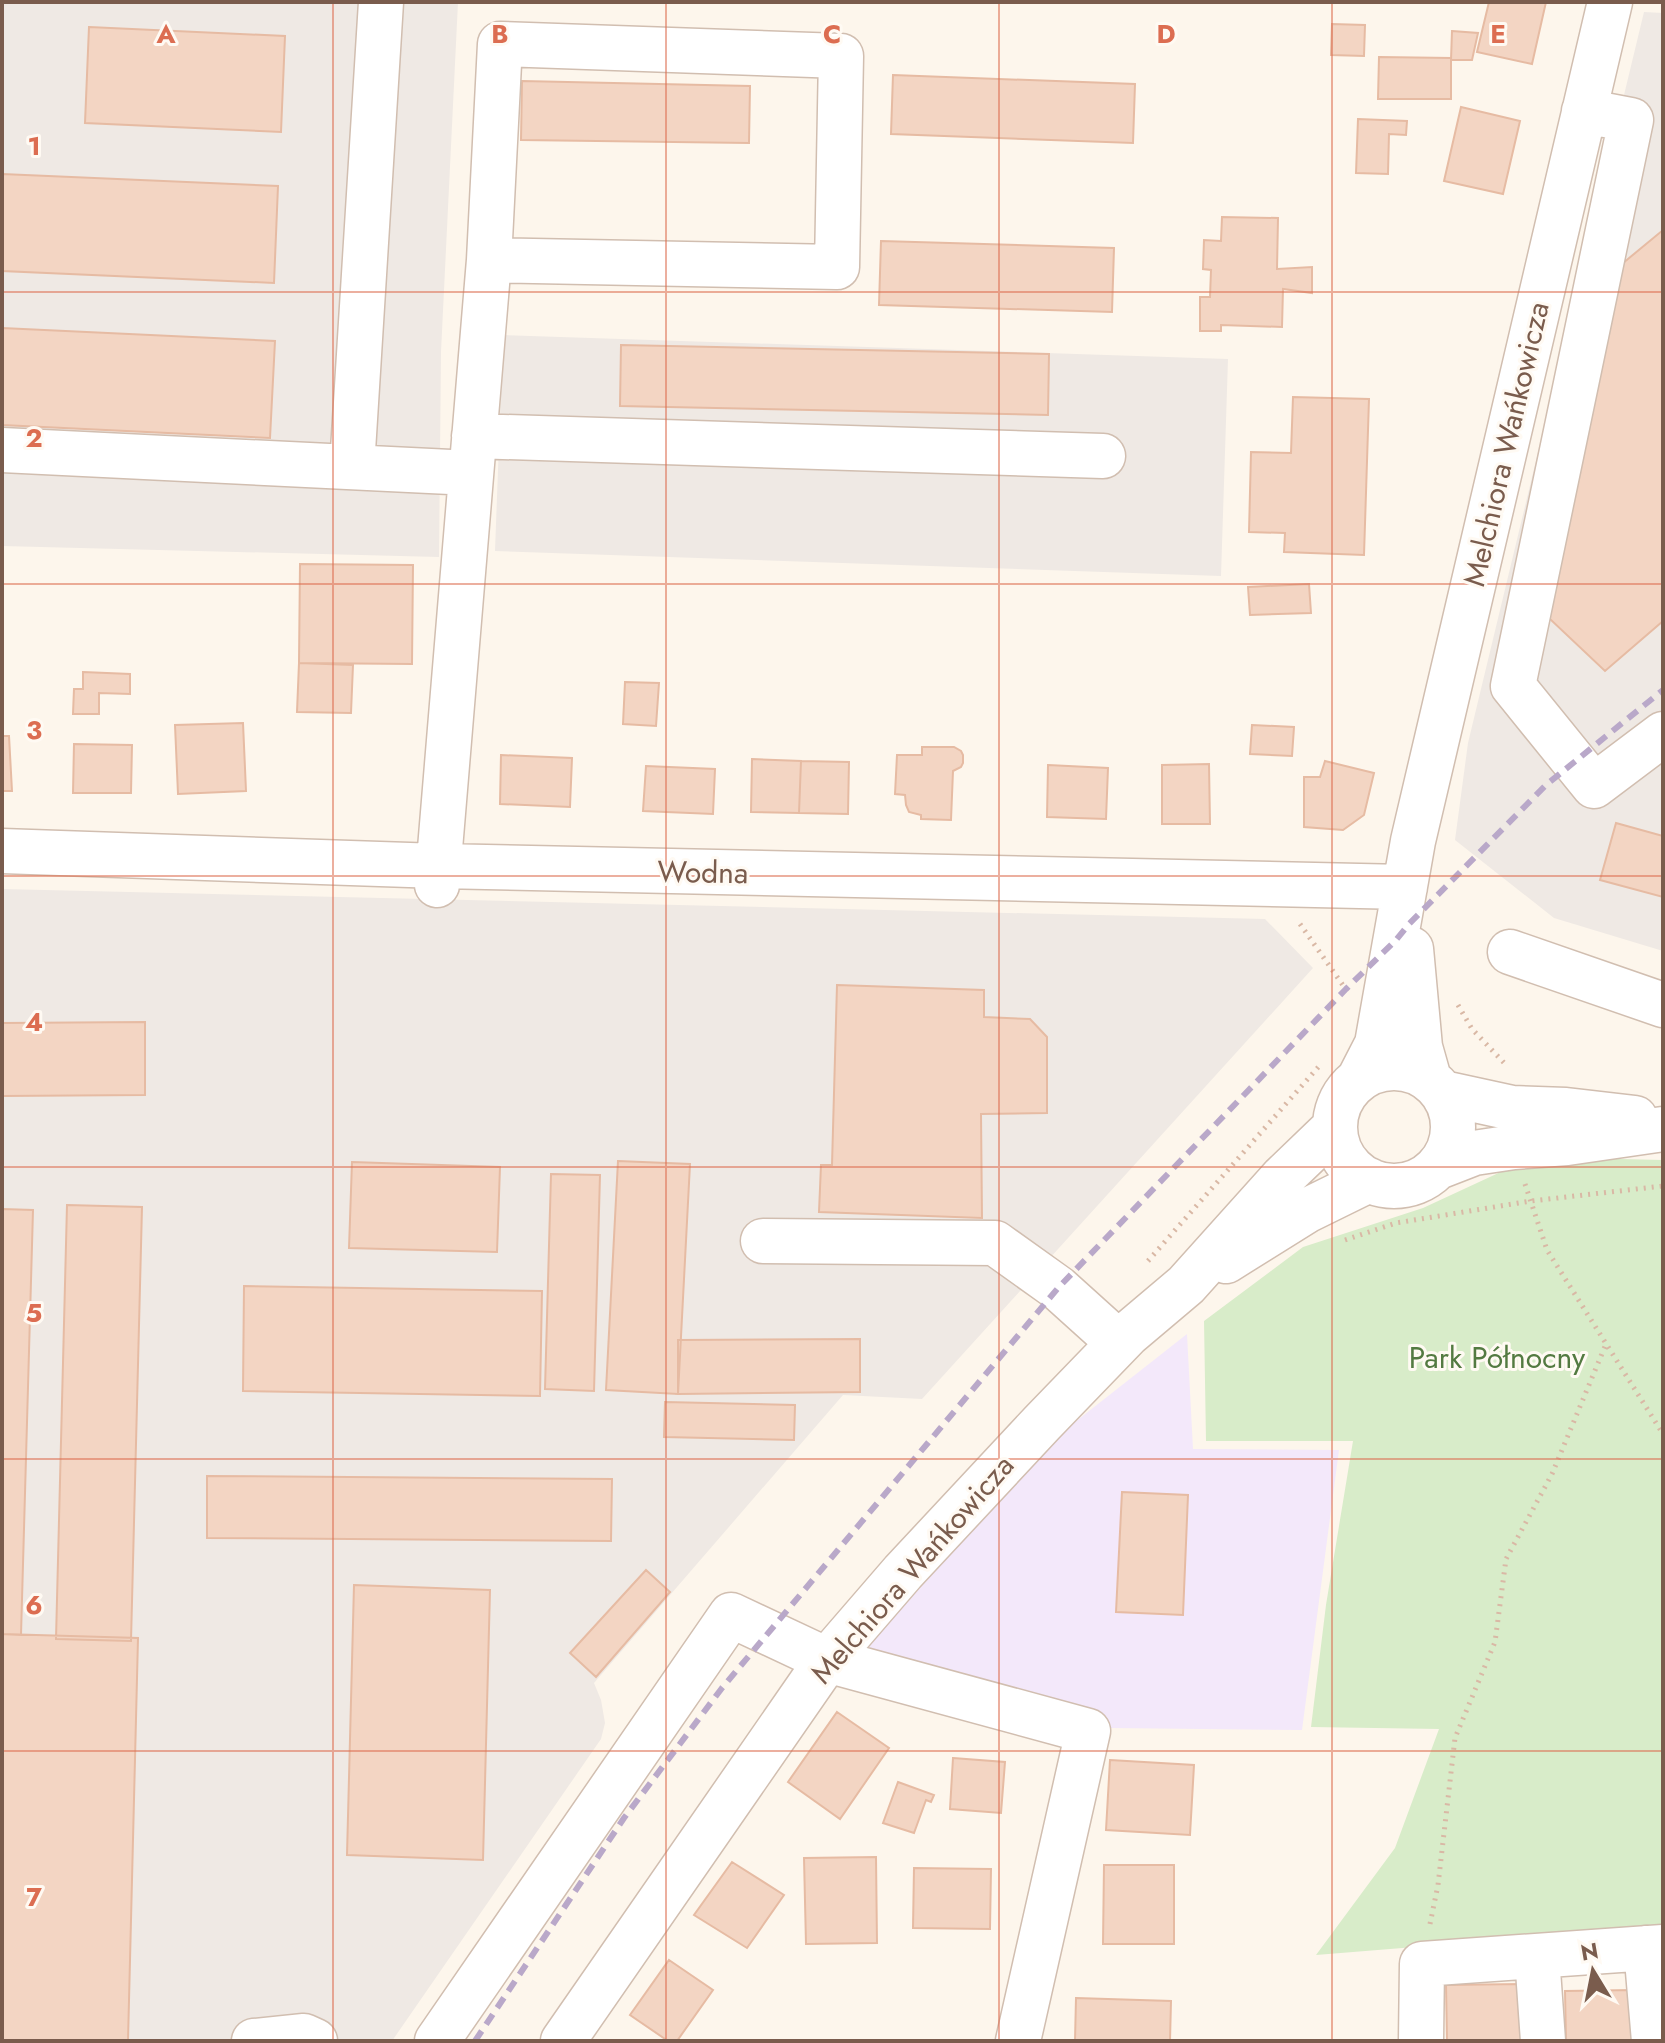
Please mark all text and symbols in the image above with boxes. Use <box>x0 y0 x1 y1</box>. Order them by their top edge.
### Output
text: A <box>155 15 176 53</box>
text: B <box>491 15 509 53</box>
text: C <box>823 15 841 53</box>
text: D <box>1156 15 1176 53</box>
text: E <box>1490 15 1506 53</box>
text: 1 <box>27 127 41 165</box>
street label: Melchiora Wańkowicza <box>1452 297 1560 591</box>
text: 2 <box>25 419 43 457</box>
text: 3 <box>26 711 42 749</box>
street label: Wodna <box>657 850 749 894</box>
text: 4 <box>25 1003 43 1041</box>
text: 5 <box>26 1294 42 1332</box>
park label: Park Północny <box>1409 1336 1586 1379</box>
street label: Melchiora Wańkowicza <box>800 1445 1024 1693</box>
text: 6 <box>25 1586 43 1624</box>
text: 7 <box>26 1878 42 1916</box>
north arrow <box>1553 1931 1633 2011</box>
text: N <box>1578 1934 1601 1969</box>

